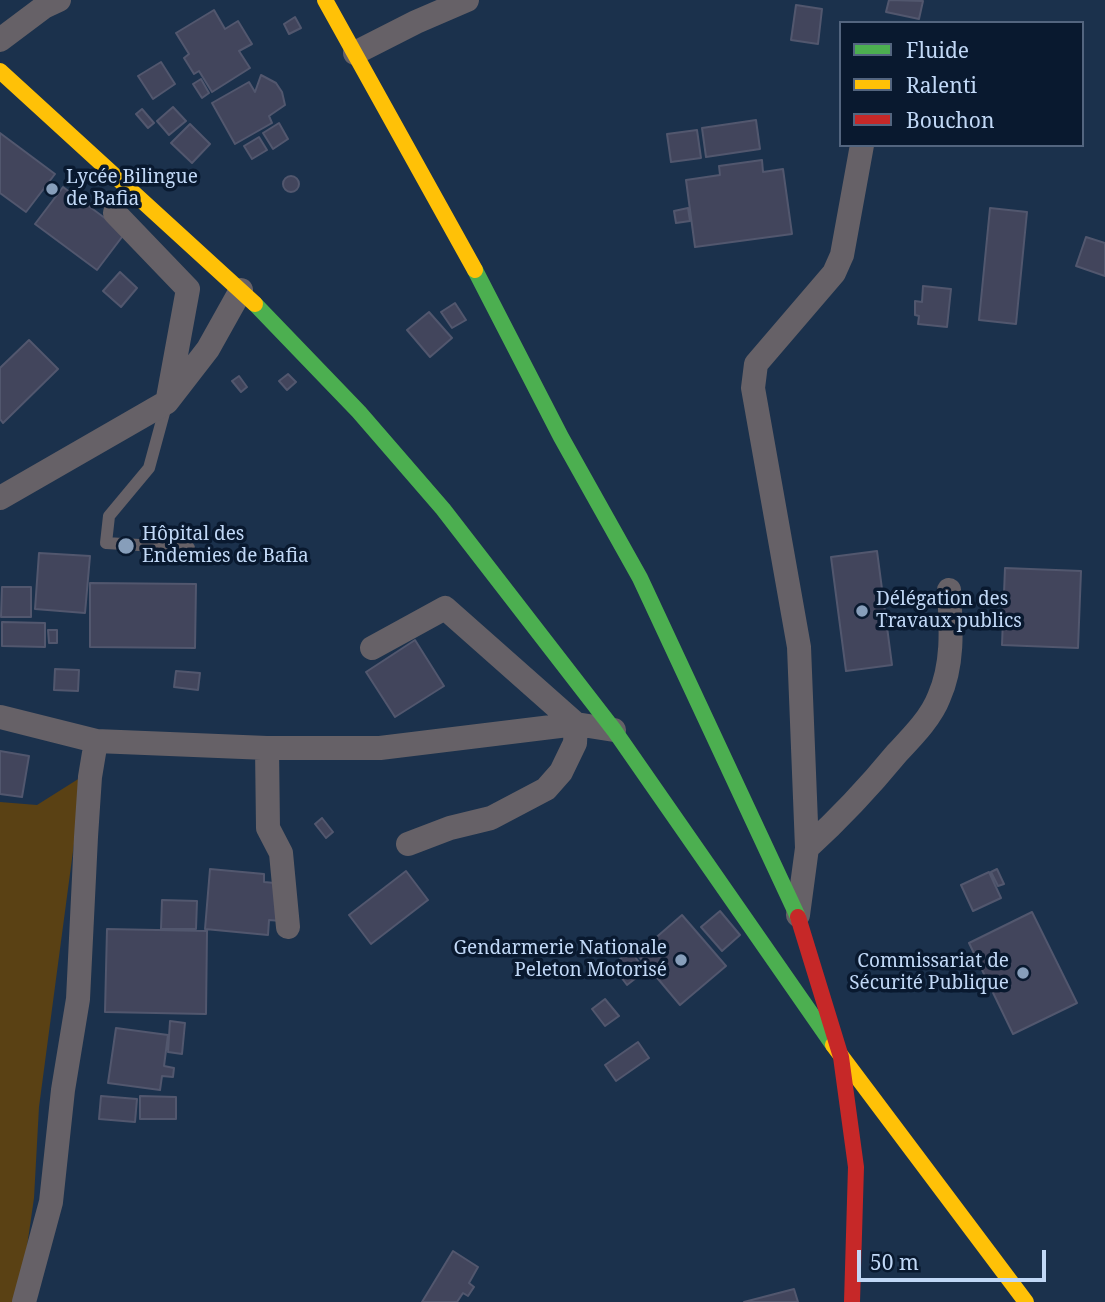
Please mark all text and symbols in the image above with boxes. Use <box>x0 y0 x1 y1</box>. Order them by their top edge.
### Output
legend <box>839 21 1084 147</box>
text: Fluide <box>906 36 969 64</box>
text: Ralenti <box>906 71 977 99</box>
text: Bouchon <box>906 106 995 134</box>
place label: Lycée Bilingue de Bafia <box>66 167 198 211</box>
marker: Lycée Bilingue de Bafia <box>44 181 60 197</box>
place label: Hôpital des Endemies de Bafia <box>142 524 309 568</box>
marker: Hôpital des Endemies de Bafia <box>116 536 136 556</box>
place label: Délégation des Travaux publics <box>876 589 1022 633</box>
marker: Délégation des Travaux publics <box>854 603 870 619</box>
place label: Gendarmerie Nationale Peleton Motorisé <box>454 938 667 982</box>
place label: Commissariat de Sécurité Publique <box>849 951 1009 995</box>
marker: Gendarmerie Nationale Peleton Motorisé <box>673 952 689 968</box>
marker: Commissariat de Sécurité Publique <box>1015 965 1031 981</box>
scale bar <box>860 1236 1049 1280</box>
text: 50 m <box>870 1248 919 1276</box>

